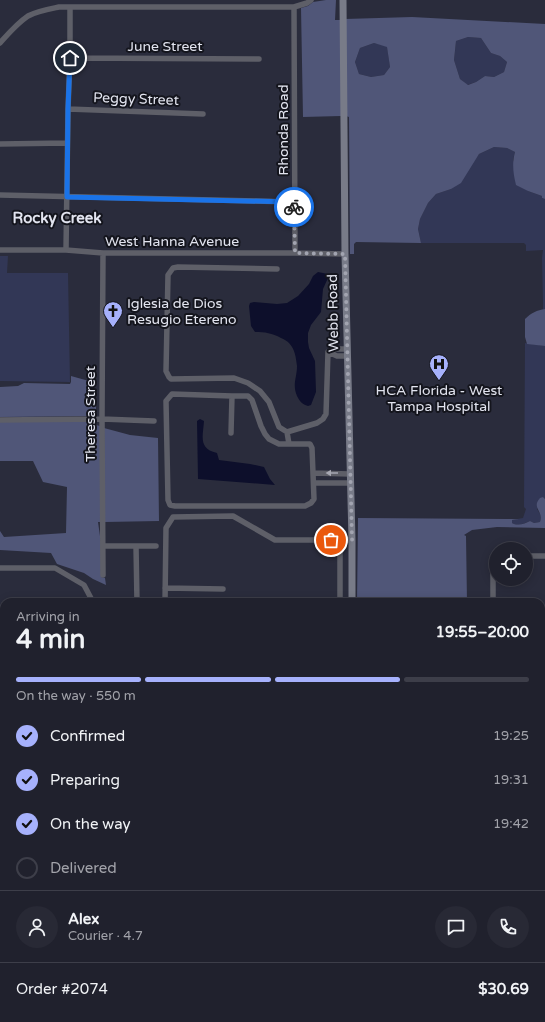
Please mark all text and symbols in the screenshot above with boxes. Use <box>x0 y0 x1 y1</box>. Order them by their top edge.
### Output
street label: June Street <box>127 38 203 55</box>
pin <box>53 41 87 75</box>
icon: home <box>59 47 81 69</box>
street label: Rhonda Road <box>275 84 292 176</box>
street label: Peggy Street <box>93 89 180 109</box>
courier <box>274 187 314 227</box>
icon: bike <box>283 196 305 218</box>
district label: Rocky Creek <box>13 209 101 228</box>
street label: West Hanna Avenue <box>105 233 239 250</box>
street label: Webb Road <box>324 274 342 352</box>
place label: Iglesia de Dios Resugio Etereno <box>127 295 237 328</box>
church icon: Iglesia de Dios Resugio Etereno <box>102 300 124 328</box>
hospital icon: HCA Florida - West Tampa Hospital <box>428 353 450 381</box>
street label: Theresa Street <box>82 365 99 462</box>
place label: HCA Florida - West Tampa Hospital <box>376 382 503 415</box>
one-way arrow <box>325 470 338 476</box>
pin <box>314 523 348 557</box>
icon: bag <box>320 529 342 551</box>
map controls <box>489 542 533 586</box>
button: locate <box>489 542 533 586</box>
text: Arriving in <box>16 609 80 625</box>
text: 19:55–20:00 <box>436 623 529 641</box>
text: 4 min <box>16 624 85 655</box>
text: On the way · 550 m <box>16 688 136 704</box>
icon: check <box>16 725 38 747</box>
text: Confirmed <box>50 727 125 745</box>
text: 19:25 <box>493 728 529 744</box>
icon: check <box>16 769 38 791</box>
text: Preparing <box>50 771 120 789</box>
text: 19:31 <box>493 772 529 788</box>
icon: check <box>16 813 38 835</box>
text: On the way <box>50 815 130 833</box>
text: 19:42 <box>493 816 529 832</box>
text: Delivered <box>50 859 117 877</box>
button: person <box>16 906 58 948</box>
button: chat <box>435 906 477 948</box>
button: phone <box>487 906 529 948</box>
text: Alex <box>68 910 99 928</box>
text: Courier · 4.7 <box>68 928 143 944</box>
text: Order #2074 <box>16 980 108 998</box>
text: $30.69 <box>478 980 529 998</box>

